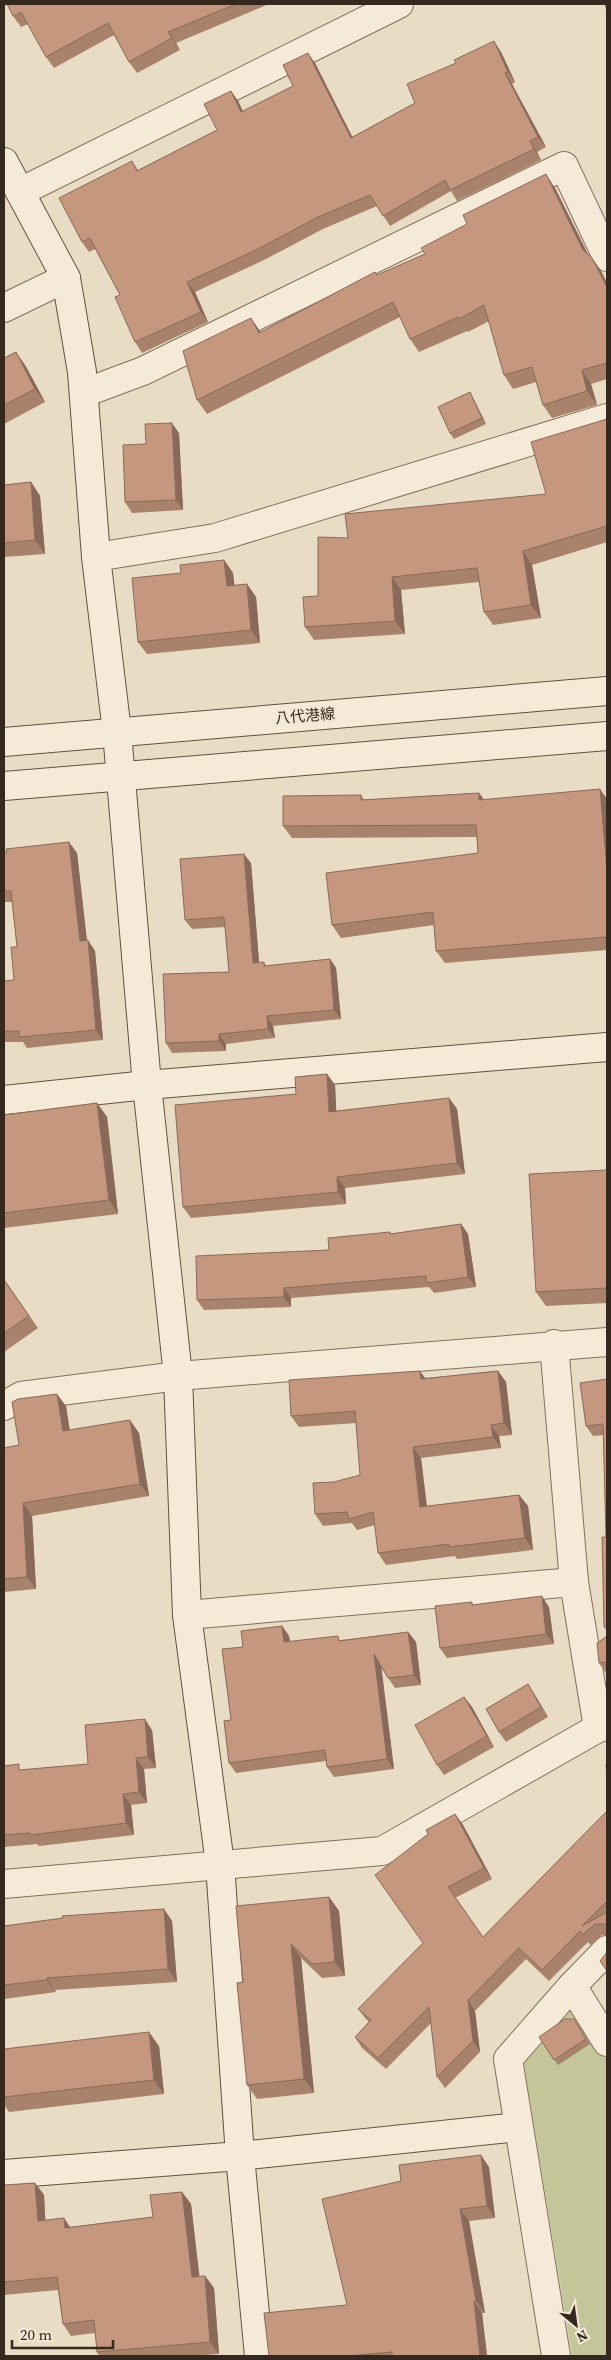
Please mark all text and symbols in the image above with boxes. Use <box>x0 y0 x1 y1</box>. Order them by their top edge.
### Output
street label: 八代港線 <box>274 702 336 729</box>
north arrow <box>551 2300 601 2350</box>
scale bar <box>12 2318 114 2350</box>
text: 20 m <box>20 2324 52 2345</box>
text: N <box>573 2325 592 2348</box>

